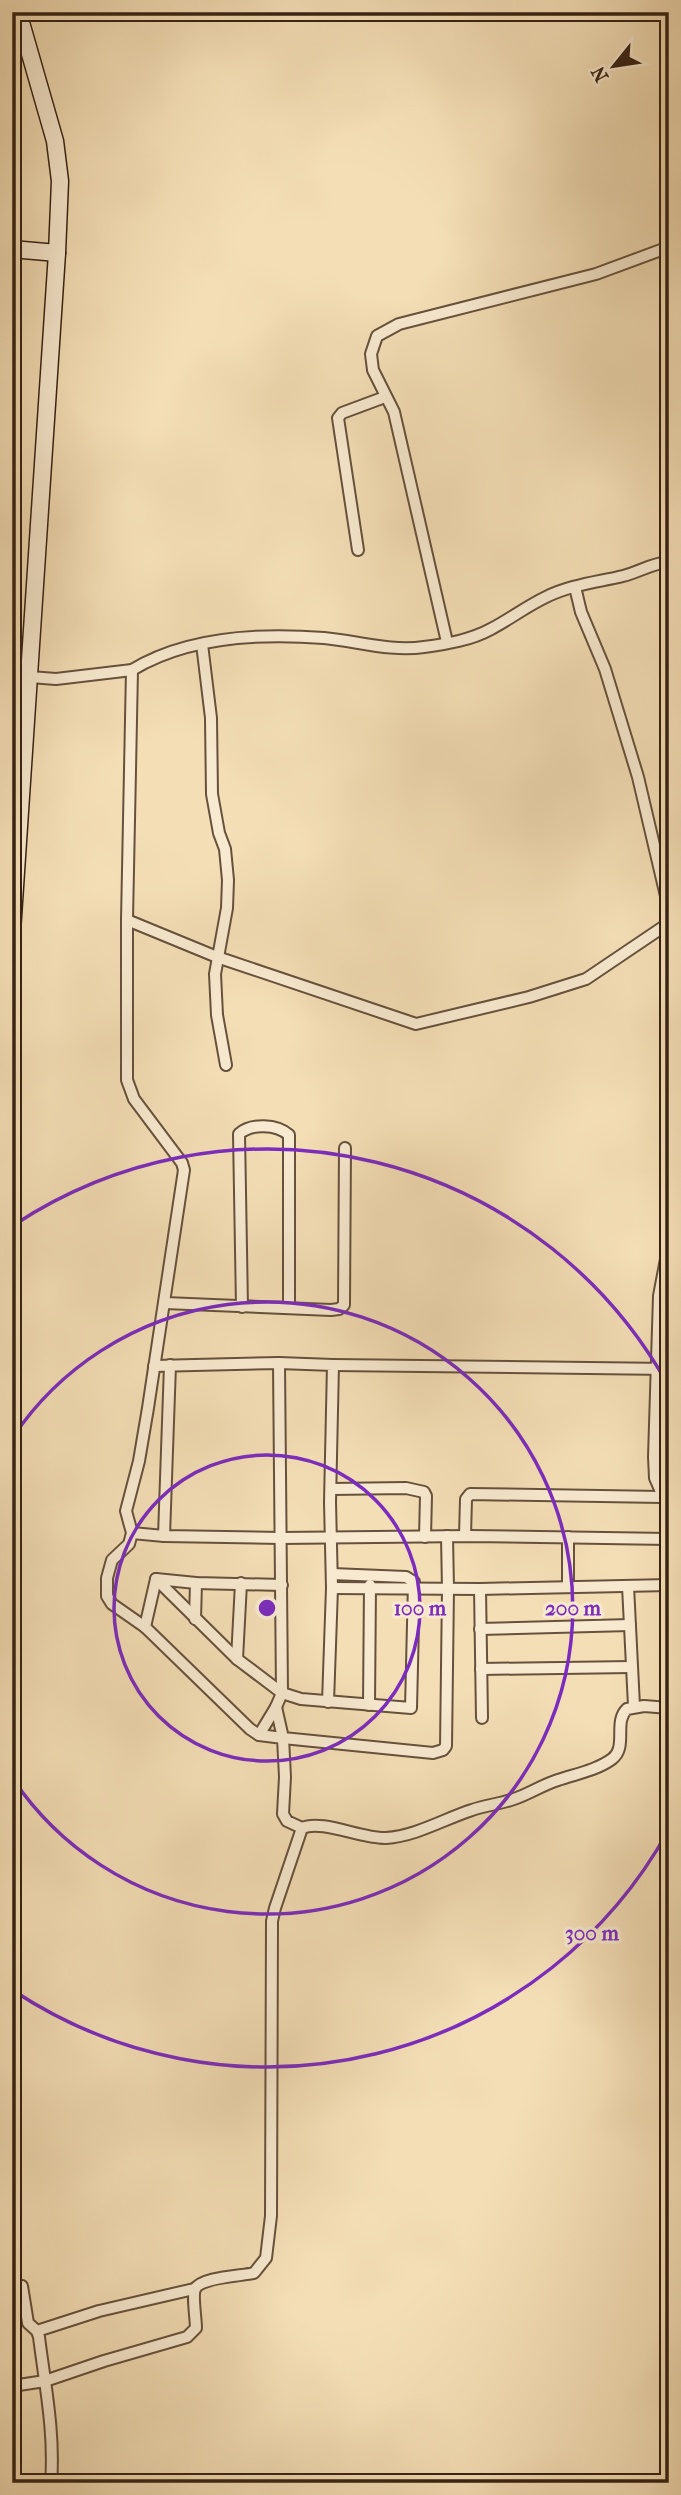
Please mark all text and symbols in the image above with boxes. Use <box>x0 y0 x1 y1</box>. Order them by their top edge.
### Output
north arrow <box>580 32 650 102</box>
text: N <box>587 62 613 86</box>
centre of rings <box>255 1596 279 1620</box>
text: 100 m <box>394 1596 447 1620</box>
text: 200 m <box>545 1596 602 1620</box>
text: 300 m <box>565 1921 619 1945</box>

